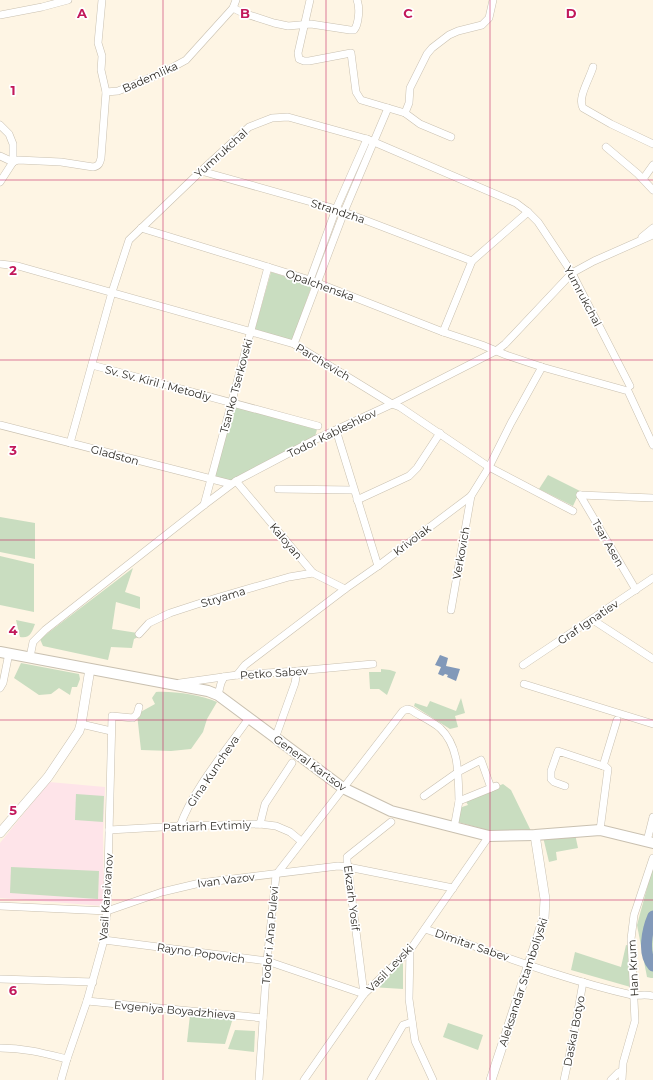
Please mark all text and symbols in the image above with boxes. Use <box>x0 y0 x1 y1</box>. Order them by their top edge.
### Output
text: A <box>76 5 88 21</box>
text: B <box>240 5 250 21</box>
text: C <box>403 5 413 21</box>
text: D <box>566 5 577 21</box>
street label: Bademlika <box>120 59 180 95</box>
text: 1 <box>10 82 16 98</box>
street label: Yumrukchal <box>191 125 251 181</box>
street label: Strandzha <box>309 196 367 226</box>
text: 2 <box>9 262 17 278</box>
street label: Yumrukchal <box>561 263 605 329</box>
street label: Opalchenska <box>284 266 356 304</box>
street label: Tsanko Tserkovski <box>217 337 255 435</box>
street label: Parchevich <box>293 340 353 384</box>
street label: Sv. Sv. Kiril i Metodiy <box>103 362 213 404</box>
street label: Todor Kableshkov <box>285 405 379 461</box>
text: 3 <box>8 442 17 458</box>
street label: Gladston <box>89 442 141 468</box>
street label: Tsar Asen <box>589 517 627 569</box>
street label: Kaloyan <box>267 520 305 562</box>
street label: Krivolak <box>390 521 434 559</box>
street label: Verkovich <box>449 525 473 581</box>
street label: Stryama <box>199 584 247 610</box>
street label: Graf Ignatiev <box>555 597 621 647</box>
text: 4 <box>9 622 18 638</box>
street label: Petko Sabev <box>239 664 309 682</box>
street label: General Kartsov <box>271 732 349 794</box>
street label: Gina Kuncheva <box>184 733 242 809</box>
text: 5 <box>9 802 17 818</box>
street label: Patriarh Evtimiy <box>163 817 251 835</box>
street label: Vasil Karaivanov <box>96 853 116 941</box>
street label: Ekzarh Yosif <box>341 864 363 933</box>
street label: Ivan Vazov <box>197 870 255 890</box>
street label: Todor i Ana Pulevi <box>259 885 281 985</box>
street label: Aleksandar Stamboliyski <box>496 916 550 1048</box>
street label: Dimitar Sabev <box>433 926 511 964</box>
street label: Han Krum <box>625 939 641 997</box>
street label: Rayno Popovich <box>156 940 246 966</box>
street label: Vasil Levski <box>364 941 416 995</box>
text: 6 <box>9 982 18 998</box>
street label: Daskal Botyo <box>560 994 588 1068</box>
street label: Evgeniya Boyadzhieva <box>114 998 236 1022</box>

